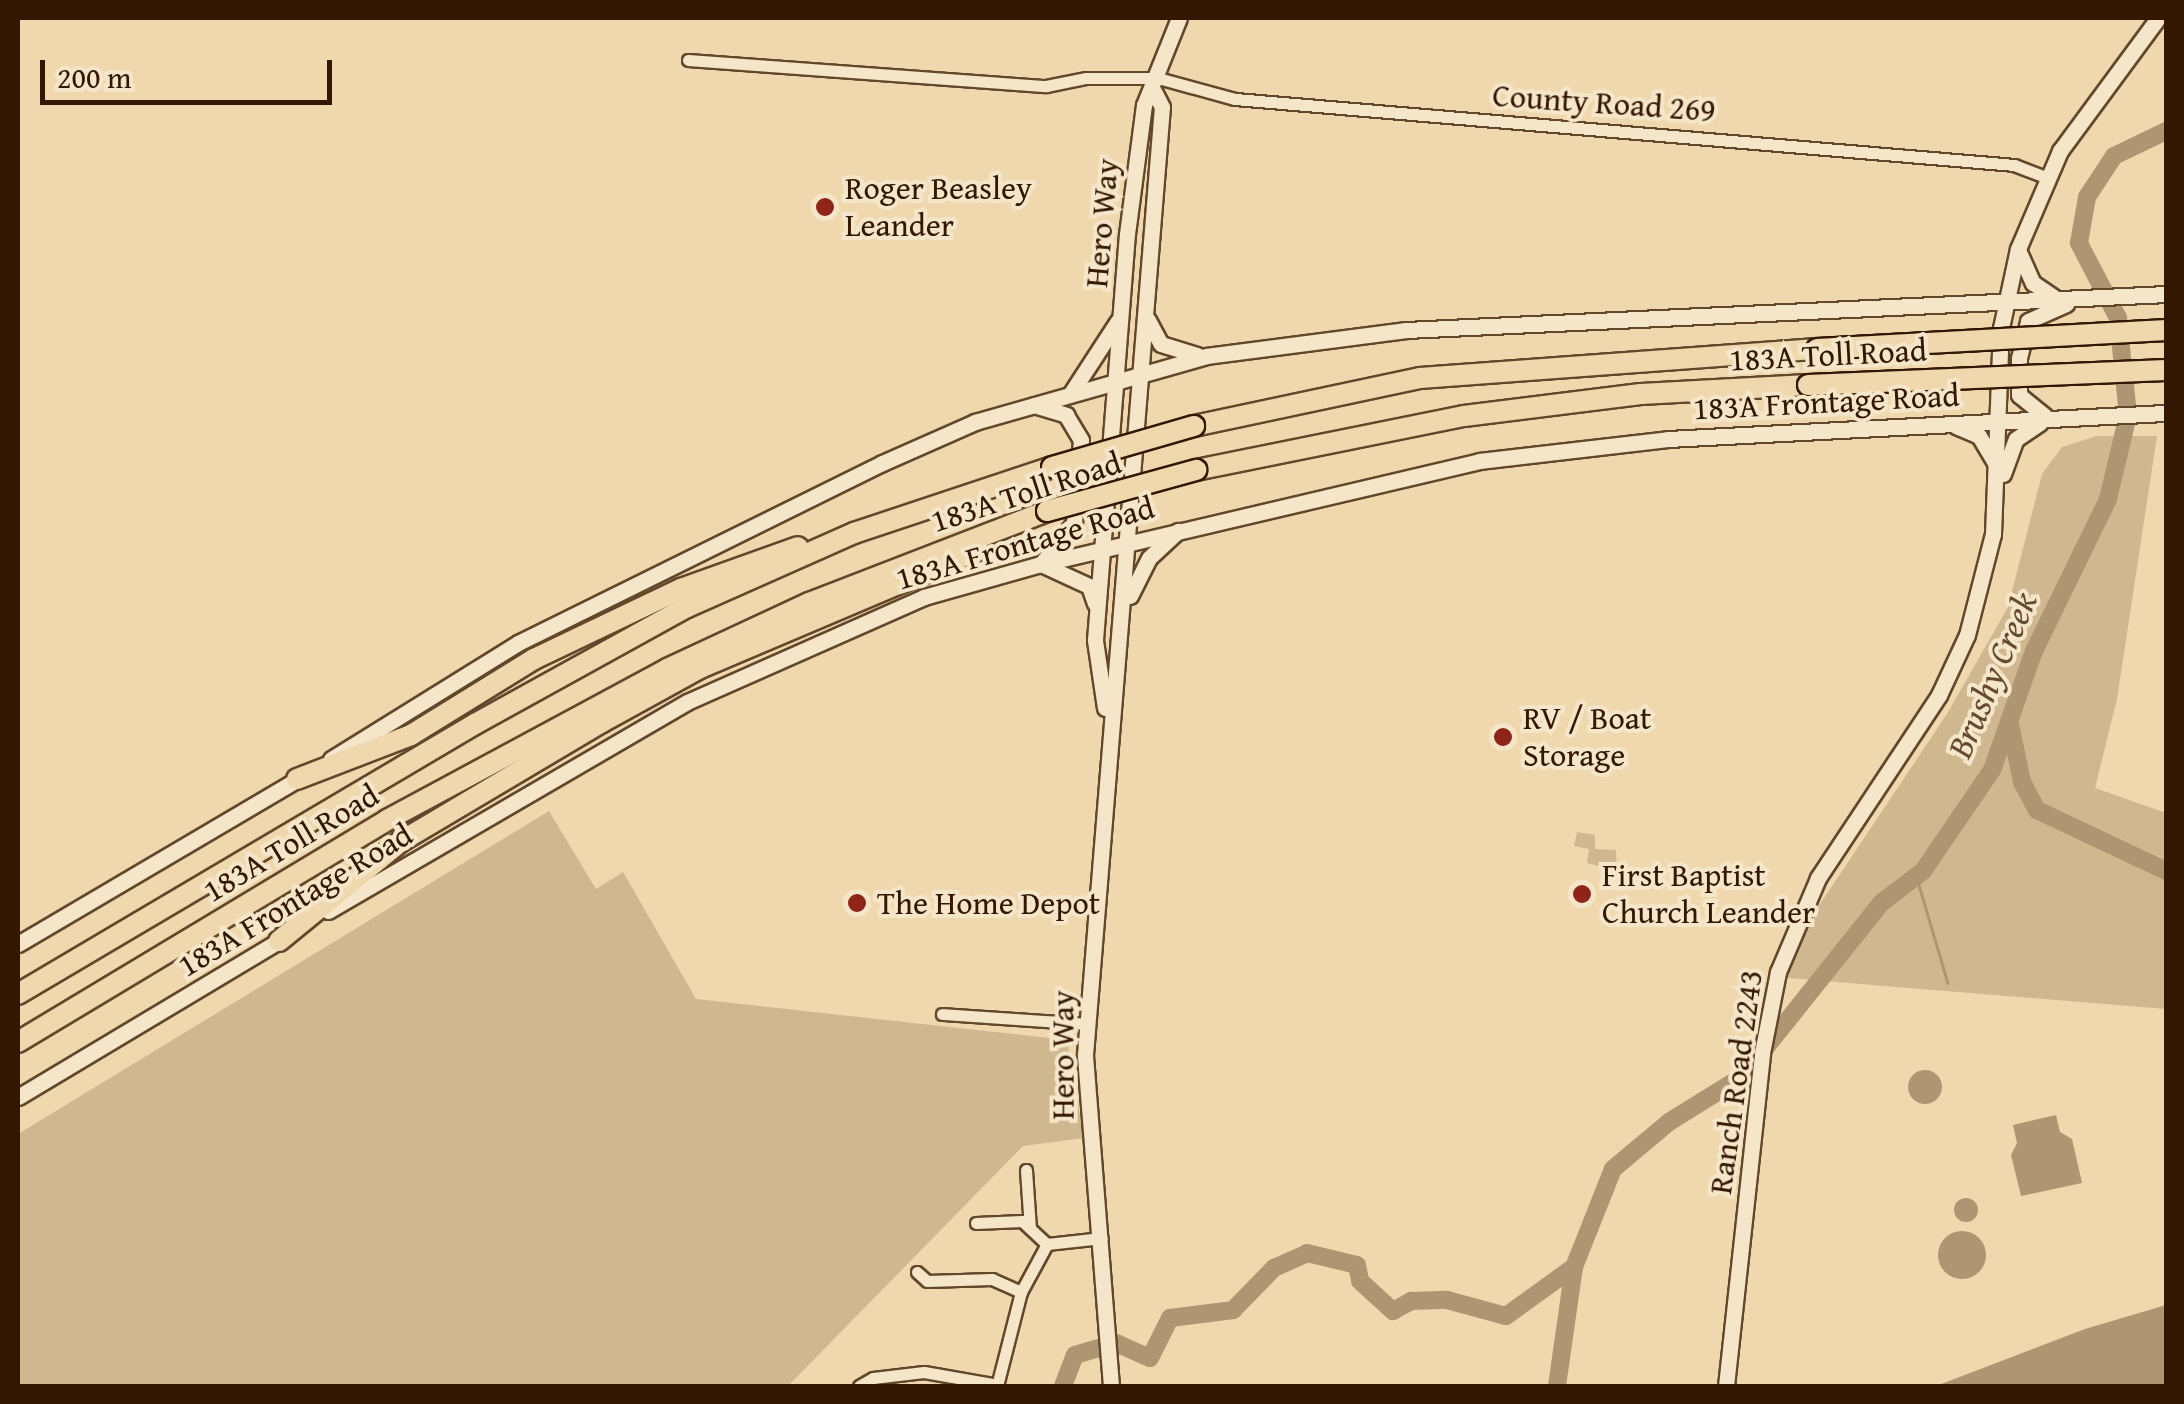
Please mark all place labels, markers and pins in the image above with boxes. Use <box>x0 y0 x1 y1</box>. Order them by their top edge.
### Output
place label: Roger Beasley Leander <box>845 170 1032 245</box>
marker: Roger Beasley Leander <box>814 196 836 218</box>
place label: RV / Boat Storage <box>1523 700 1651 775</box>
marker: RV / Boat Storage <box>1492 726 1514 748</box>
place label: First Baptist Church Leander <box>1602 857 1815 932</box>
marker: First Baptist Church Leander <box>1571 883 1593 905</box>
place label: The Home Depot <box>877 884 1100 922</box>
marker: The Home Depot <box>846 892 868 914</box>

